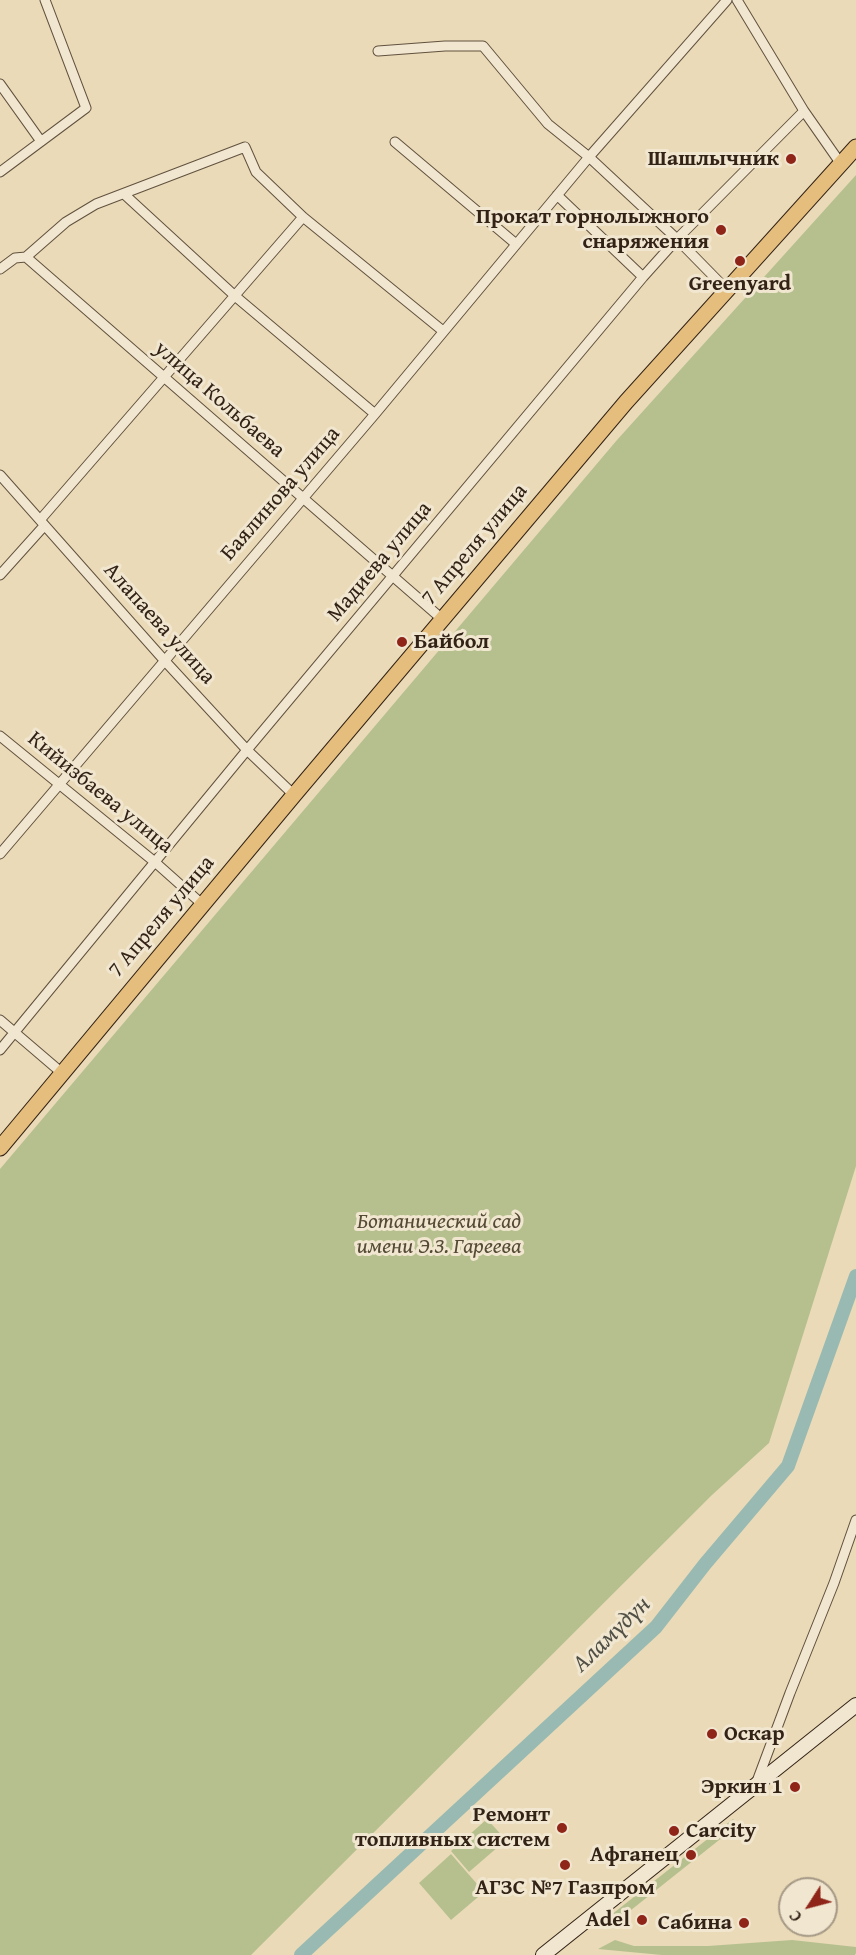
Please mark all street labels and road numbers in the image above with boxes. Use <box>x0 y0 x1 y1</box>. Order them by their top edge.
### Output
street label: улица Кольбаева <box>148 336 290 464</box>
street label: Баялинова улица <box>216 422 346 566</box>
street label: 7 Апреля улица <box>416 479 534 611</box>
street label: Мадиева улица <box>322 497 438 627</box>
street label: Алапаева улица <box>97 558 221 690</box>
street label: Кийизбаева улица <box>22 726 178 860</box>
street label: 7 Апреля улица <box>103 851 221 983</box>

